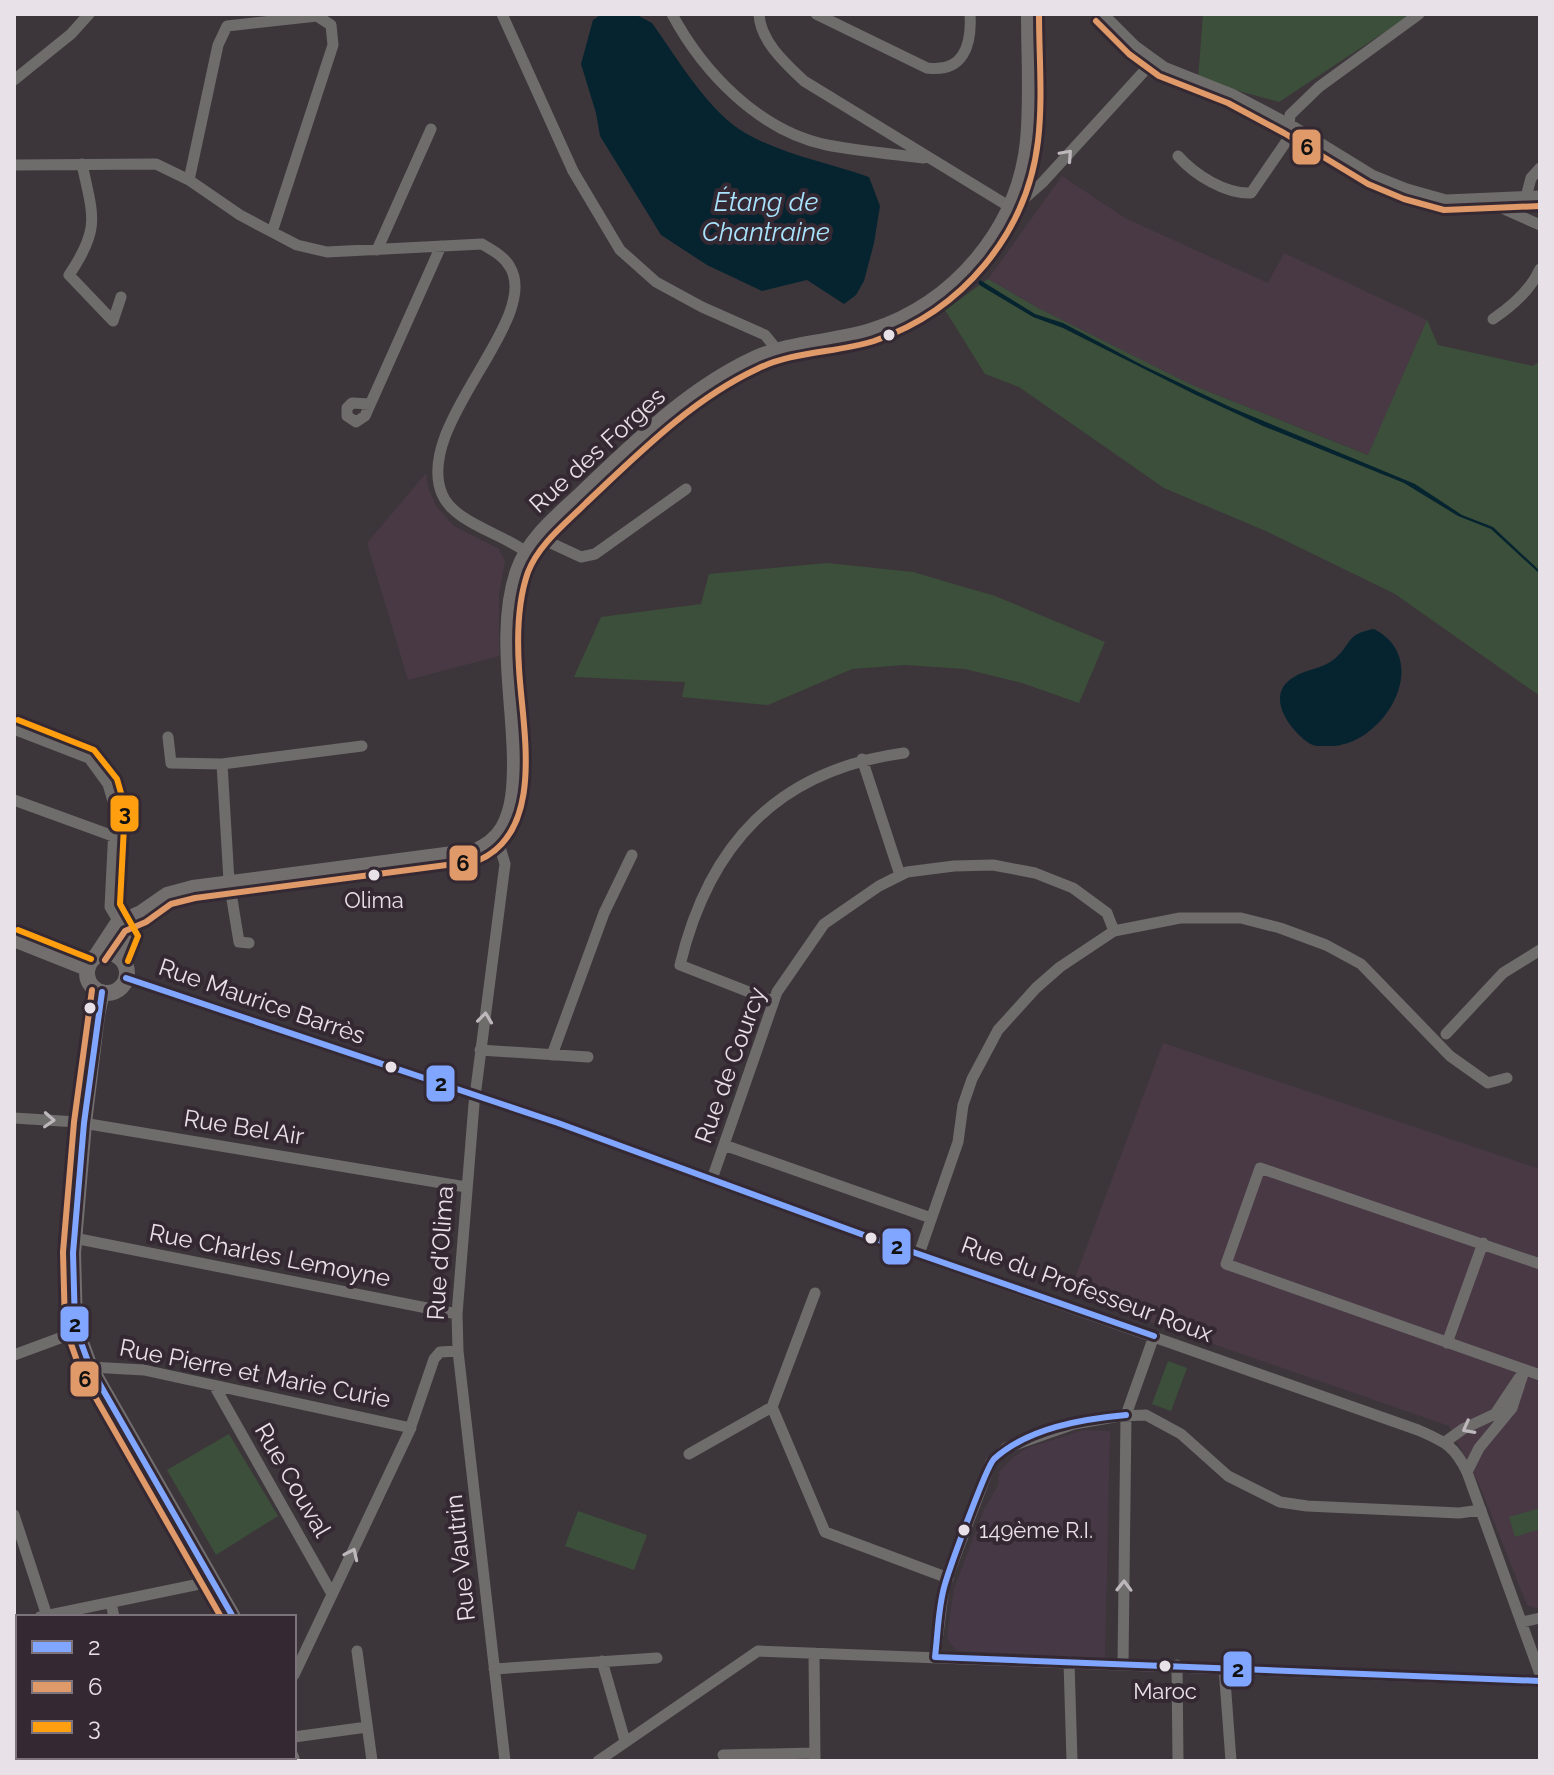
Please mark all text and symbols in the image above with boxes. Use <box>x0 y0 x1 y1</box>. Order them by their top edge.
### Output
line badge: 6 <box>1291 128 1322 166</box>
text: 6 <box>1300 134 1314 160</box>
one-way arrow <box>1057 149 1072 164</box>
water label: Étang de Chantraine <box>702 186 830 247</box>
unlabelled marker <box>881 327 897 343</box>
street label: Rue des Forges <box>523 381 671 519</box>
line badge: 3 <box>109 794 140 833</box>
text: 3 <box>119 800 131 826</box>
line badge: 6 <box>448 844 479 882</box>
text: 6 <box>456 850 470 876</box>
marker: Olima <box>366 867 382 883</box>
place label: Olima <box>344 887 404 913</box>
street label: Rue Maurice Barrès <box>155 952 369 1050</box>
street label: Rue de Courcy <box>688 983 772 1147</box>
unlabelled marker <box>82 1000 98 1016</box>
one-way arrow <box>476 1012 493 1025</box>
unlabelled marker <box>383 1059 399 1075</box>
line badge: 2 <box>425 1064 456 1103</box>
text: 2 <box>435 1070 447 1096</box>
street label: Rue Bel Air <box>182 1103 307 1151</box>
one-way arrow <box>43 1111 56 1128</box>
street label: Rue d'Olima <box>421 1185 459 1321</box>
street label: Rue Charles Lemoyne <box>147 1217 393 1293</box>
line badge: 2 <box>881 1227 912 1266</box>
unlabelled marker <box>863 1230 879 1246</box>
street label: Rue du Professeur Roux <box>957 1230 1217 1348</box>
text: 2 <box>891 1233 903 1259</box>
line badge: 2 <box>59 1305 90 1343</box>
text: 2 <box>69 1311 81 1337</box>
street label: Rue Pierre et Marie Curie <box>117 1332 393 1414</box>
line badge: 6 <box>69 1360 100 1398</box>
text: 6 <box>78 1366 92 1392</box>
street label: Rue Couval <box>249 1418 338 1543</box>
one-way arrow <box>1461 1418 1476 1433</box>
street label: Rue Vautrin <box>439 1493 481 1623</box>
place label: 149ème R.I. <box>979 1517 1093 1543</box>
marker: 149ème R.I. <box>956 1522 972 1538</box>
one-way arrow <box>342 1548 358 1562</box>
one-way arrow <box>1116 1579 1133 1592</box>
legend <box>16 1615 296 1759</box>
text: 2 <box>88 1632 101 1661</box>
line badge: 2 <box>1222 1650 1253 1688</box>
text: 2 <box>1232 1656 1244 1682</box>
marker: Maroc <box>1157 1658 1173 1674</box>
text: 6 <box>88 1672 102 1701</box>
place label: Maroc <box>1133 1678 1197 1704</box>
text: 3 <box>88 1712 101 1741</box>

